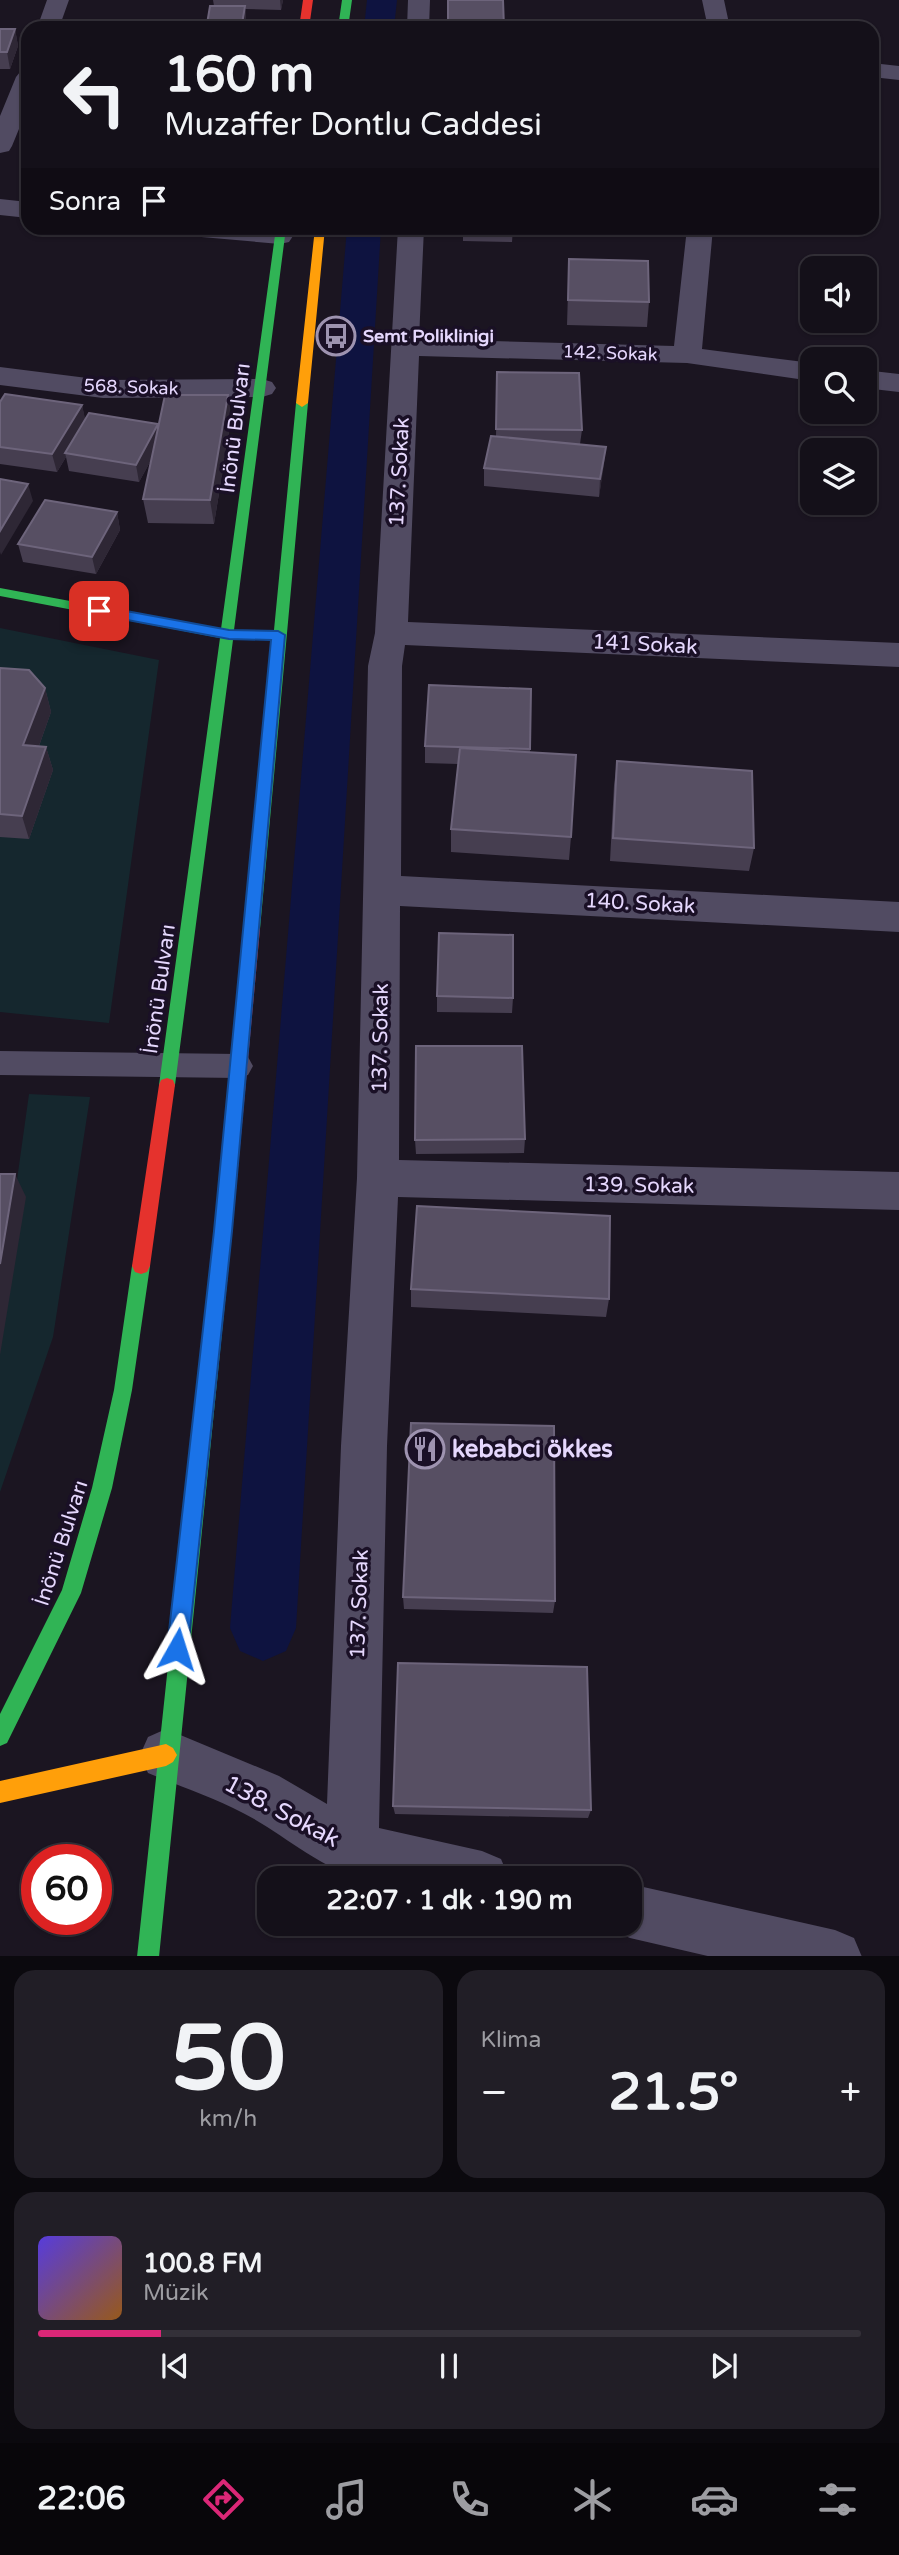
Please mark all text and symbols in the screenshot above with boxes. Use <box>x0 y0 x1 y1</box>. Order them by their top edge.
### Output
text: 160 m <box>164 46 314 105</box>
icon: left <box>49 49 140 140</box>
text: Muzaffer Dontlu Caddesi <box>164 106 542 144</box>
icon: arrive <box>135 182 173 220</box>
text: Sonra <box>49 186 121 217</box>
map controls <box>800 256 877 515</box>
button: sound <box>800 256 877 333</box>
bus stop icon: Semt Poliklinigi <box>315 315 357 357</box>
place label: Semt Poliklinigi <box>363 325 494 347</box>
street label: 142. Sokak <box>562 340 658 366</box>
button: search <box>800 347 877 424</box>
street label: İnönü Bulvarı <box>215 362 256 494</box>
street label: 568. Sokak <box>83 374 179 400</box>
street label: 137. Sokak <box>384 417 415 527</box>
button: layers <box>800 438 877 515</box>
pin <box>69 581 129 641</box>
icon: arrive <box>80 592 118 630</box>
street label: 141 Sokak <box>592 629 698 660</box>
street label: 140. Sokak <box>584 888 696 919</box>
street label: İnönü Bulvarı <box>138 923 181 1056</box>
street label: 137. Sokak <box>367 983 394 1093</box>
street label: 139. Sokak <box>583 1172 695 1199</box>
restaurant icon: kebabci ökkes <box>404 1428 446 1470</box>
place label: kebabci ökkes <box>452 1435 613 1464</box>
street label: İnönü Bulvarı <box>29 1477 94 1609</box>
street label: 137. Sokak <box>345 1549 374 1659</box>
position arrow <box>140 1612 214 1686</box>
street label: 138. Sokak <box>219 1769 344 1854</box>
speed limit sign: 60 <box>21 1844 112 1935</box>
text: 22:07 · 1 dk · 190 m <box>327 1885 572 1916</box>
text: 50 <box>171 2004 285 2114</box>
text: Klima <box>481 2026 541 2054</box>
text: 21.5° <box>609 2061 739 2124</box>
text: − <box>481 2070 508 2116</box>
text: + <box>840 2070 861 2116</box>
text: km/h <box>199 2105 257 2133</box>
text: 100.8 FM <box>143 2248 263 2279</box>
text: Müzik <box>143 2279 209 2307</box>
icon: previous <box>156 2347 194 2385</box>
icon: pause <box>430 2347 468 2385</box>
icon: next <box>705 2347 743 2385</box>
icon: directions <box>199 2475 248 2524</box>
icon: music <box>322 2475 371 2524</box>
icon: phone <box>445 2475 494 2524</box>
icon: climate <box>568 2475 617 2524</box>
icon: car <box>690 2475 739 2524</box>
icon: filters <box>813 2475 862 2524</box>
text: 22:06 <box>37 2480 126 2518</box>

